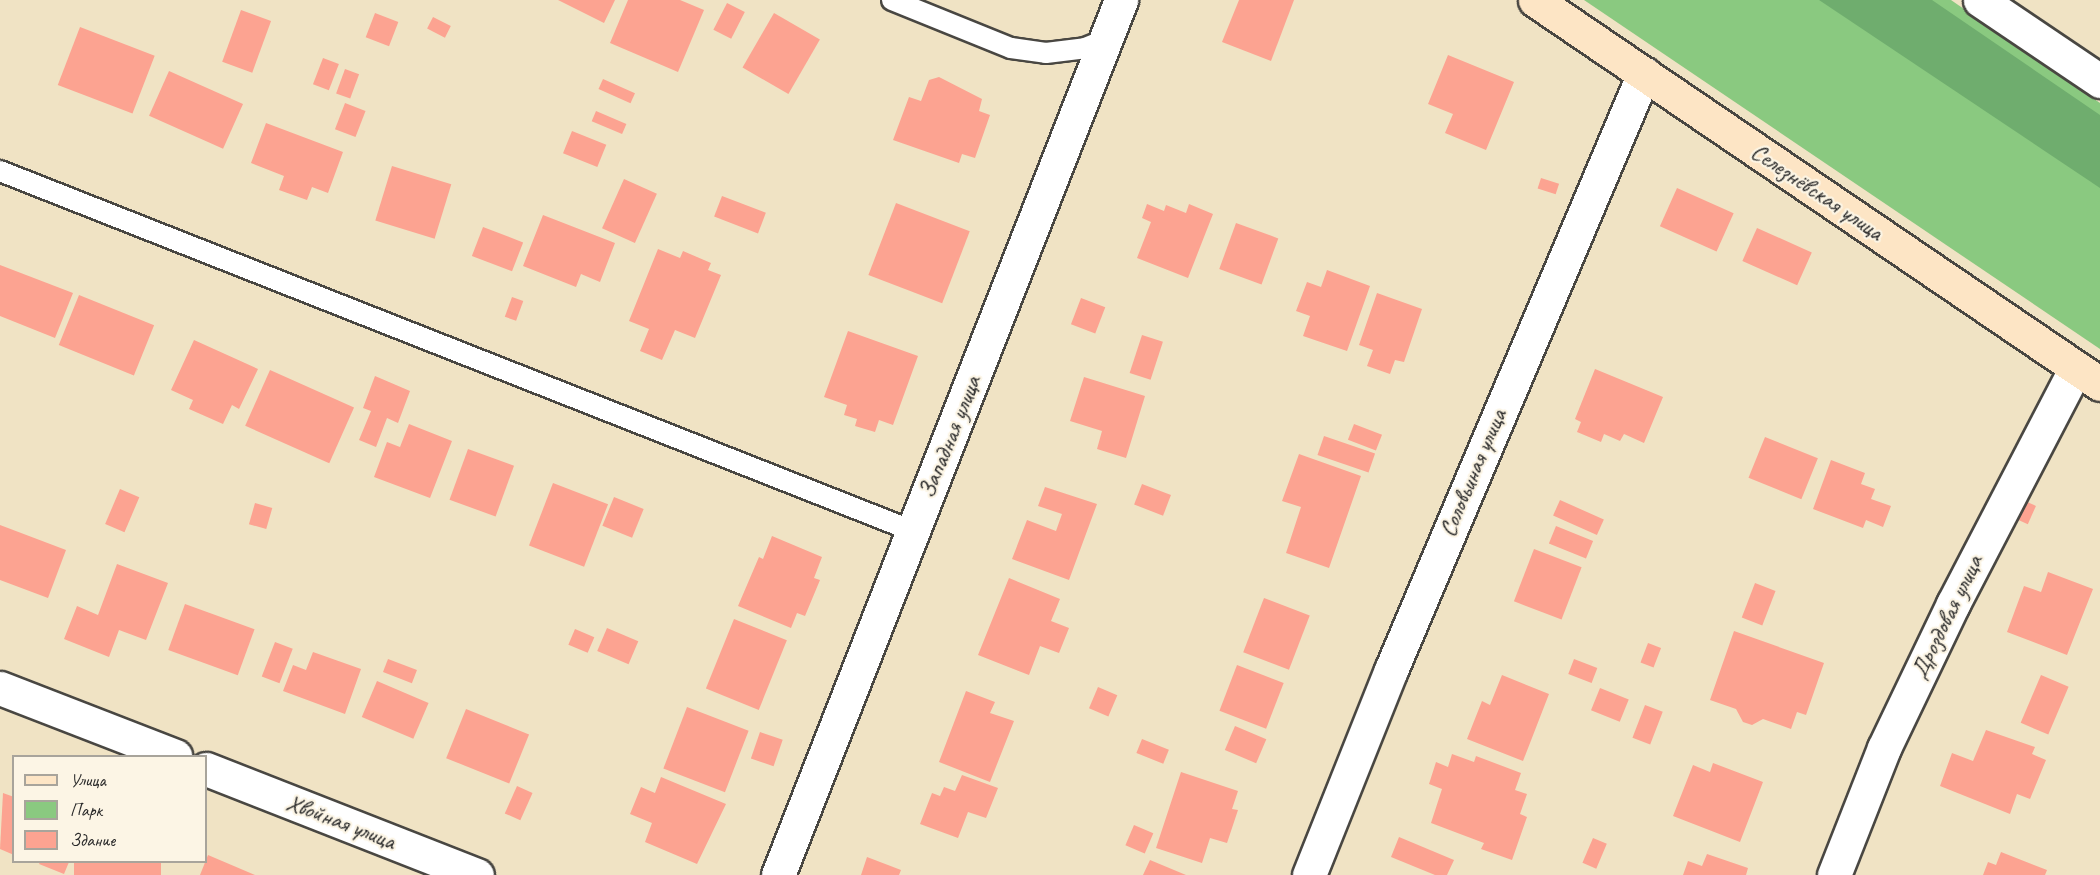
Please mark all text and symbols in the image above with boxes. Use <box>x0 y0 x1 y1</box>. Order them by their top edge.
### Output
street label: Селезнёвская улица <box>1745 137 1889 247</box>
street label: Западная улица <box>912 371 988 503</box>
street label: Соловьиная улица <box>1433 404 1513 542</box>
street label: Дроздовая улица <box>1904 550 1990 684</box>
legend <box>12 755 207 863</box>
text: Улица <box>70 769 106 791</box>
street label: Хвойная улица <box>281 788 401 856</box>
text: Парк <box>70 799 102 821</box>
text: Здание <box>70 829 115 851</box>

